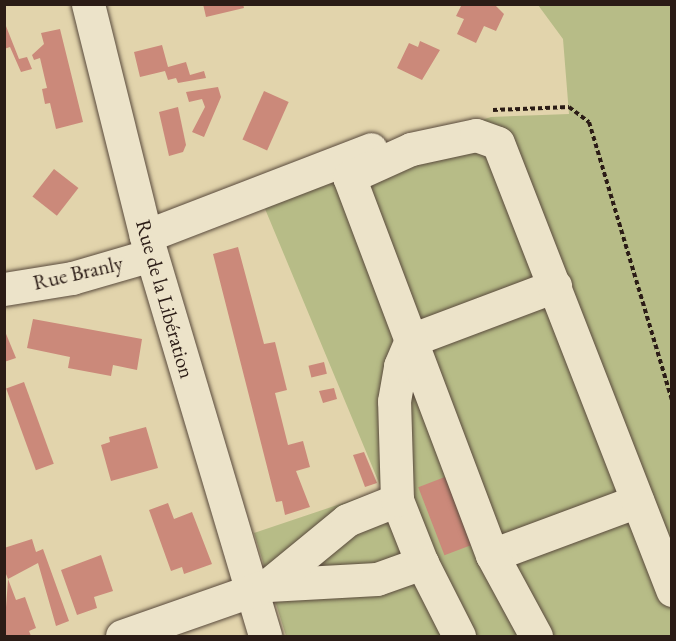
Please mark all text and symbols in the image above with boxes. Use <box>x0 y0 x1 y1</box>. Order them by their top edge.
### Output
street label: Rue de la Libération <box>130 217 200 381</box>
street label: Rue Branly <box>31 250 125 296</box>

